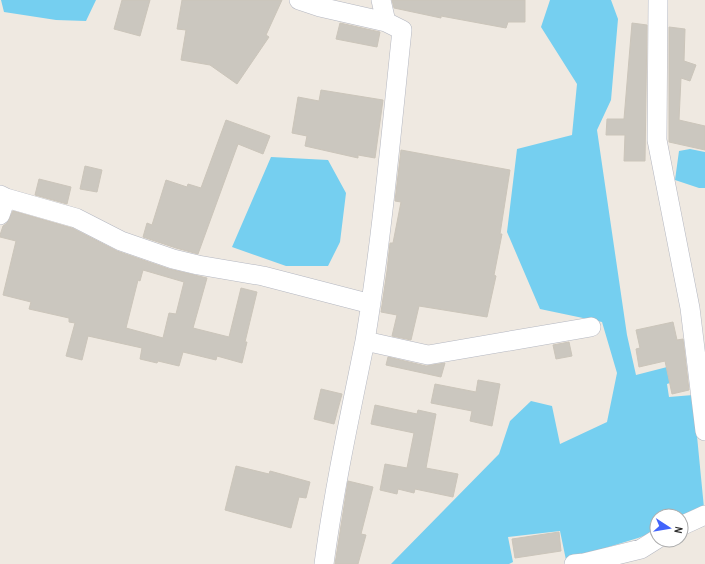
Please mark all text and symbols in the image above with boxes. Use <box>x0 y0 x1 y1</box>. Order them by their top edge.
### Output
north arrow <box>649 508 689 548</box>
text: N <box>671 525 686 535</box>

